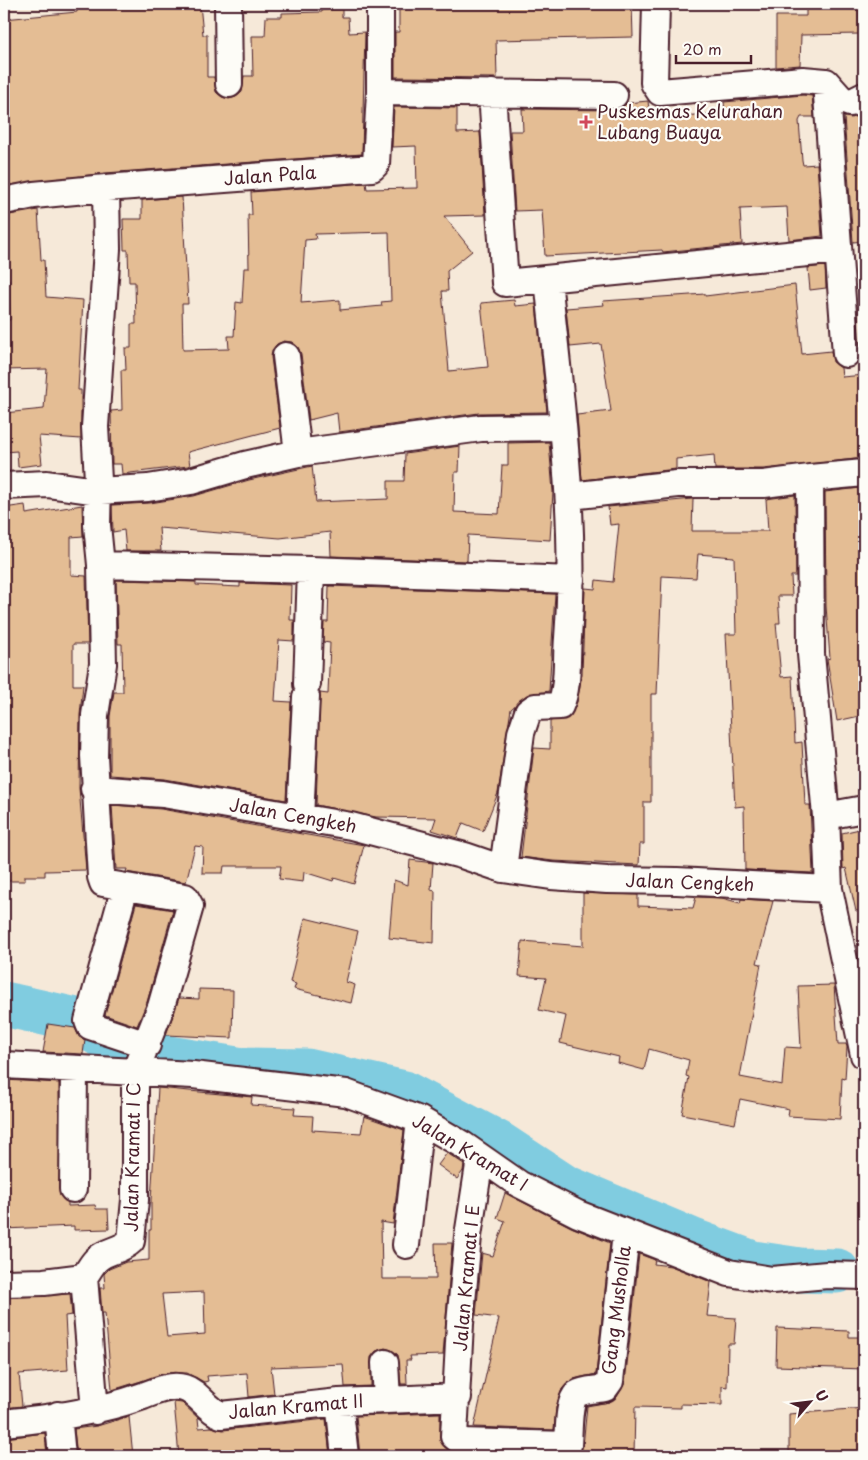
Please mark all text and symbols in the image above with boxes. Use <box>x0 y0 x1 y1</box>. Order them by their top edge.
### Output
scale bar <box>676 32 750 64</box>
text: 20 m <box>683 37 722 60</box>
place label: Puskesmas Kelurahan Lubang Buaya <box>597 97 783 145</box>
marker: Puskesmas Kelurahan Lubang Buaya <box>579 115 593 129</box>
street label: Jalan Pala <box>223 158 318 191</box>
street label: Jalan Cengkeh <box>227 790 359 839</box>
street label: Jalan Cengkeh <box>625 866 755 897</box>
street label: Jalan Kramat I C <box>117 1082 146 1232</box>
street label: Jalan Kramat I <box>408 1106 534 1197</box>
street label: Jalan Kramat I E <box>446 1203 485 1352</box>
street label: Gang Musholla <box>594 1243 637 1376</box>
north arrow <box>786 1378 836 1428</box>
street label: Jalan Kramat II <box>227 1386 365 1425</box>
text: U <box>810 1386 834 1405</box>

